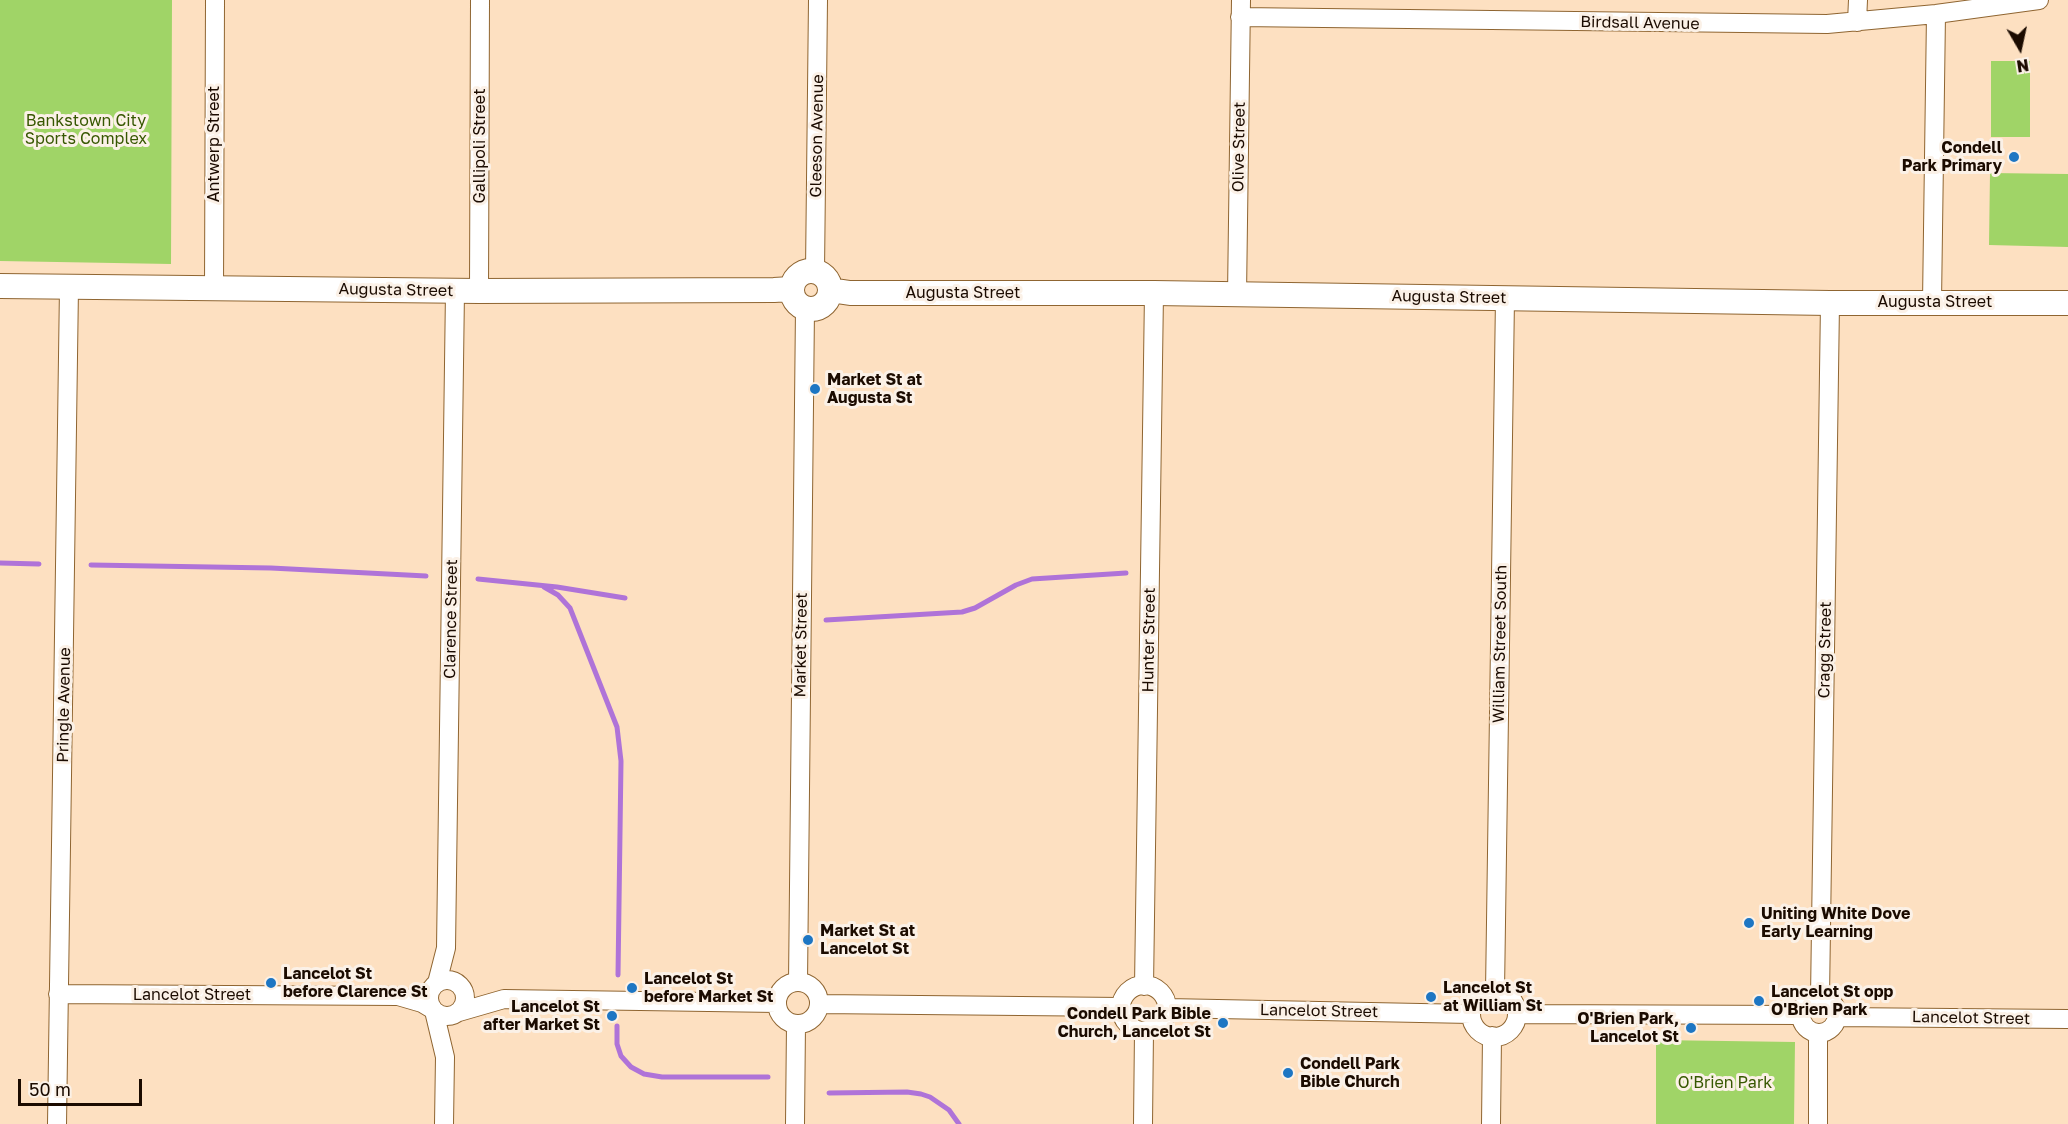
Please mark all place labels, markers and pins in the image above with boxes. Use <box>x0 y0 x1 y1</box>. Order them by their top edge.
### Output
place label: Condell Park Primary <box>1902 138 2002 176</box>
marker: Condell Park Primary <box>2007 150 2021 164</box>
place label: Market St at Augusta St <box>827 370 922 408</box>
marker: Market St at Augusta St <box>808 382 822 396</box>
place label: Uniting White Dove Early Learning <box>1761 904 1910 942</box>
marker: Uniting White Dove Early Learning <box>1742 916 1756 930</box>
place label: Market St at Lancelot St <box>820 921 915 959</box>
marker: Market St at Lancelot St <box>801 933 815 947</box>
place label: Lancelot St before Clarence St <box>283 964 428 1002</box>
place label: Lancelot St before Market St <box>644 969 773 1007</box>
marker: Lancelot St before Clarence St <box>264 976 278 990</box>
place label: Lancelot St at William St <box>1443 978 1542 1016</box>
marker: Lancelot St before Market St <box>625 981 639 995</box>
place label: Lancelot St opp O'Brien Park <box>1771 982 1893 1020</box>
marker: Lancelot St at William St <box>1424 990 1438 1004</box>
marker: Lancelot St opp O'Brien Park <box>1752 994 1766 1008</box>
place label: Lancelot St after Market St <box>483 997 600 1035</box>
place label: Condell Park Bible Church, Lancelot St <box>1057 1004 1211 1042</box>
marker: Lancelot St after Market St <box>605 1009 619 1023</box>
place label: O'Brien Park, Lancelot St <box>1577 1009 1679 1047</box>
marker: Condell Park Bible Church, Lancelot St <box>1216 1016 1230 1030</box>
marker: O'Brien Park, Lancelot St <box>1684 1021 1698 1035</box>
place label: Condell Park Bible Church <box>1300 1054 1400 1092</box>
marker: Condell Park Bible Church <box>1281 1066 1295 1080</box>

